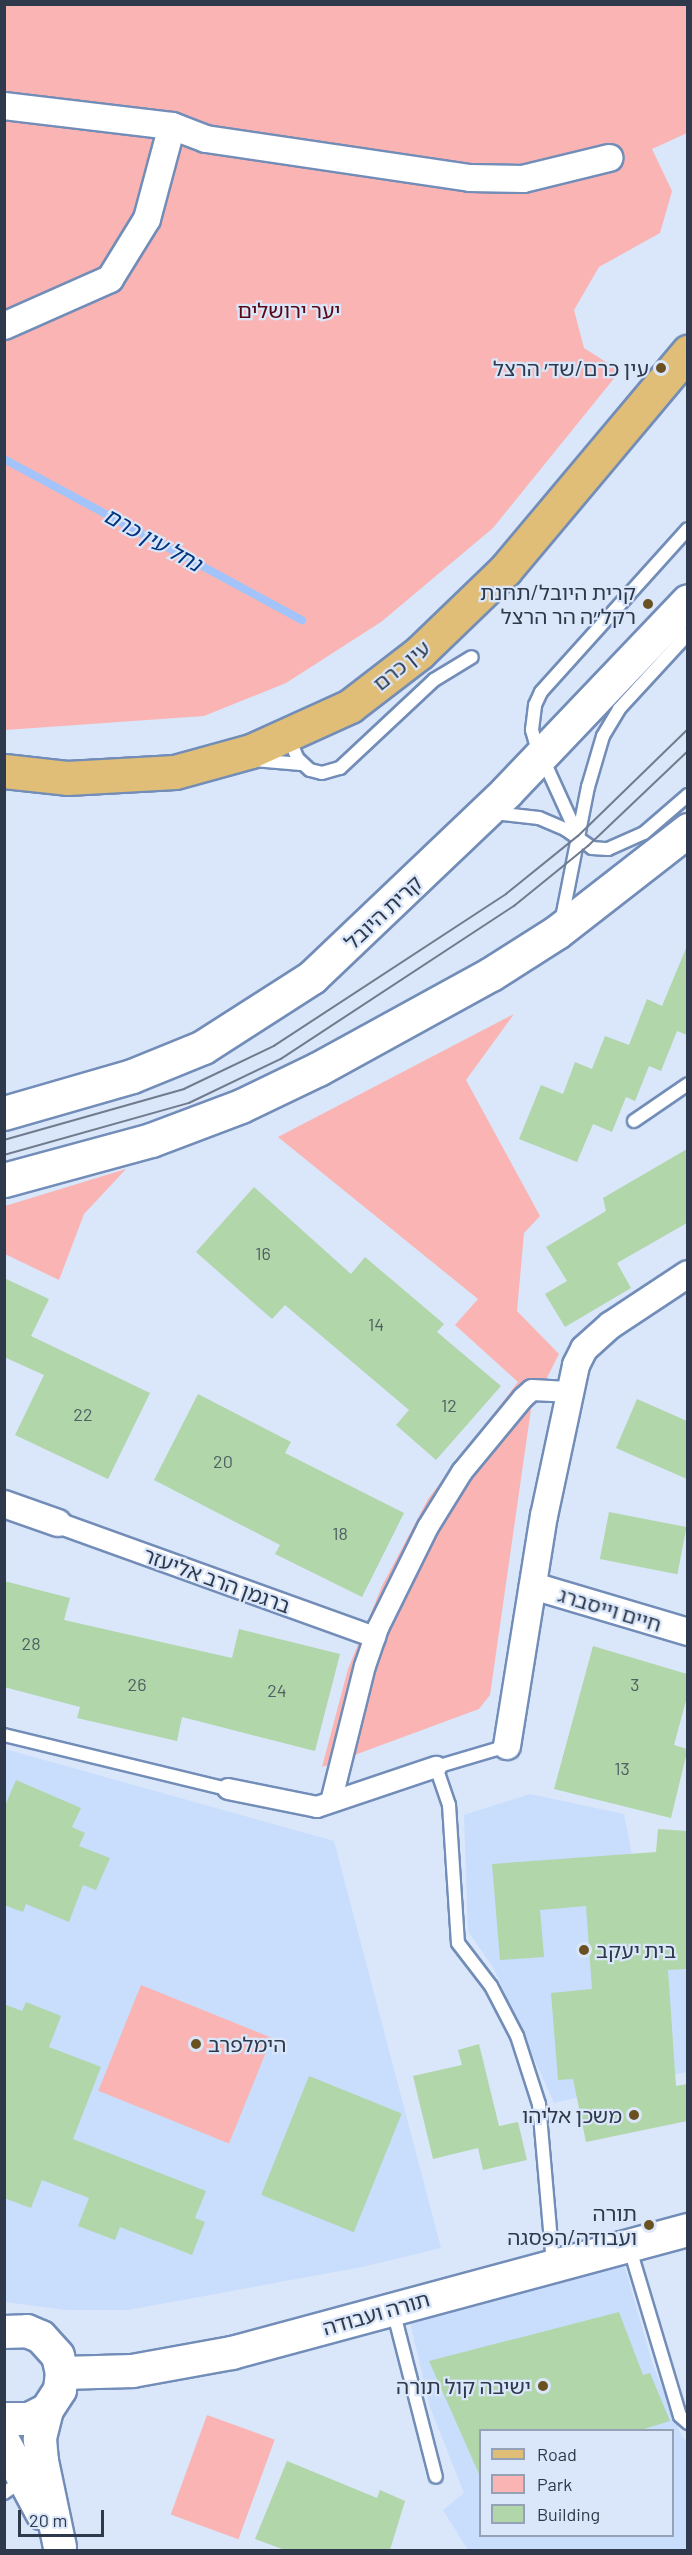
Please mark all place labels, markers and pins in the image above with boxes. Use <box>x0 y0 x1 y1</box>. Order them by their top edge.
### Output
place label: עין כרם/שד׳ הרצל <box>493 355 649 381</box>
marker: עין כרם/שד׳ הרצל <box>654 361 668 375</box>
place label: קרית היובל/תחנת רקל״ה הר הרצל <box>480 579 636 629</box>
marker: קרית היובל/תחנת רקל״ה הר הרצל <box>641 597 655 611</box>
place label: בית יעקב <box>596 1937 676 1963</box>
marker: בית יעקב <box>577 1943 591 1957</box>
place label: הימלפרב <box>208 2031 286 2057</box>
marker: הימלפרב <box>189 2037 203 2051</box>
place label: משכן אליהו <box>522 2102 622 2128</box>
marker: משכן אליהו <box>627 2108 641 2122</box>
place label: תורה ועבודה/הפסגה <box>507 2200 637 2250</box>
marker: תורה ועבודה/הפסגה <box>642 2218 656 2232</box>
place label: ישיבה קול תורה <box>396 2373 531 2399</box>
marker: ישיבה קול תורה <box>536 2379 550 2393</box>

